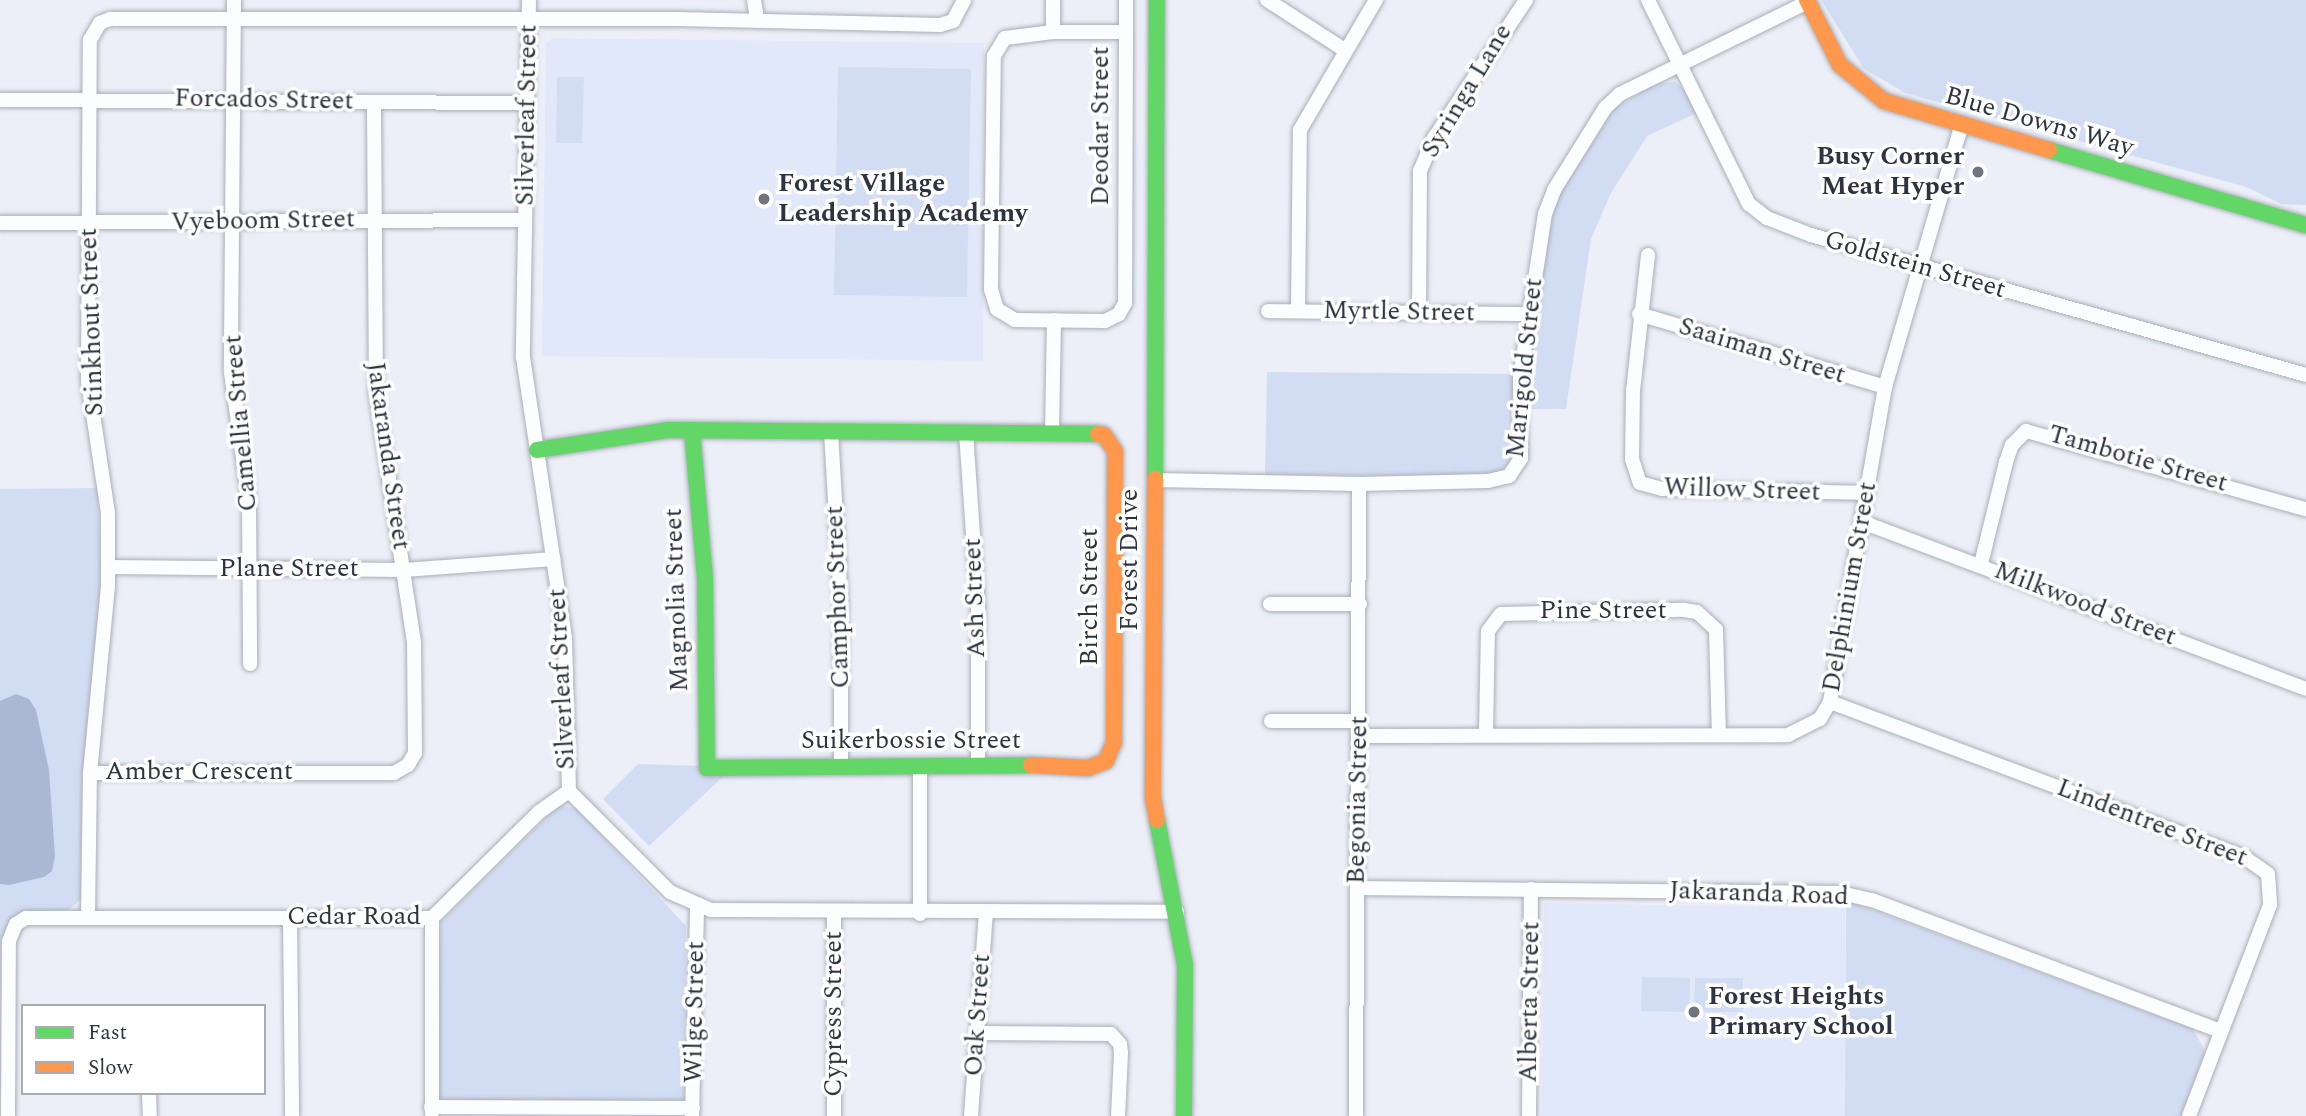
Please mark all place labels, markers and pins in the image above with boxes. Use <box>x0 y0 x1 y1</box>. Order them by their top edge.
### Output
place label: Busy Corner Meat Hyper <box>1816 141 1964 202</box>
marker: Busy Corner Meat Hyper <box>1970 164 1986 180</box>
place label: Forest Village Leadership Academy <box>778 168 1027 230</box>
marker: Forest Village Leadership Academy <box>756 191 772 207</box>
place label: Forest Heights Primary School <box>1708 981 1893 1042</box>
marker: Forest Heights Primary School <box>1686 1004 1702 1020</box>

